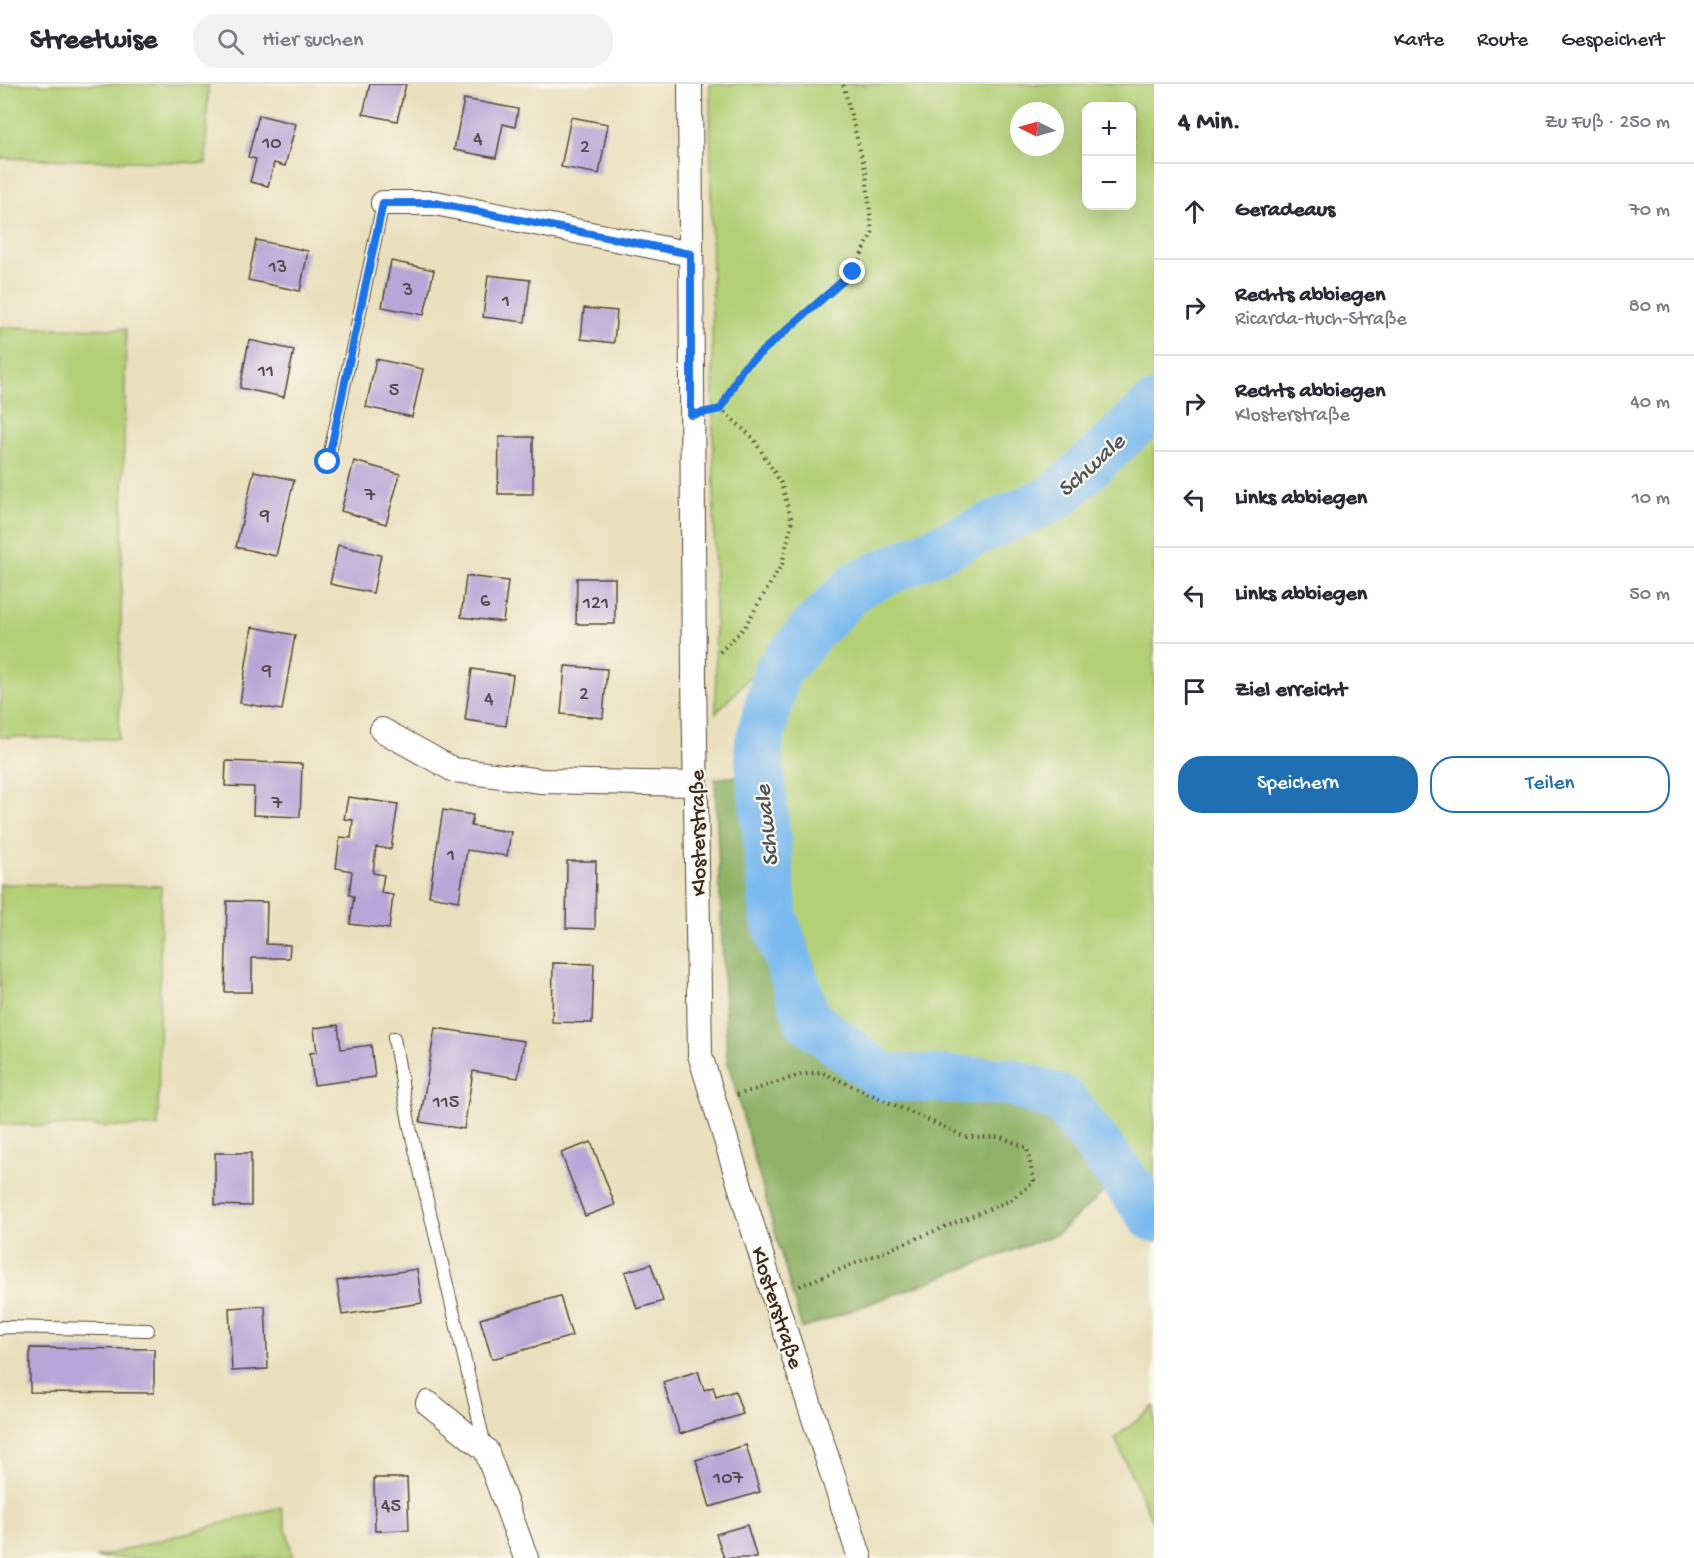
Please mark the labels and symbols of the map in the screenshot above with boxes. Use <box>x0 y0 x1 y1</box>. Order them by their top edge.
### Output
north arrow <box>1010 102 1064 156</box>
house number: 4 <box>473 129 483 152</box>
house number: 10 <box>261 133 282 156</box>
house number: 2 <box>580 137 590 160</box>
house number: 13 <box>268 257 287 280</box>
route end <box>839 258 865 284</box>
house number: 3 <box>402 280 413 303</box>
house number: 1 <box>501 291 510 314</box>
house number: 11 <box>257 361 274 384</box>
house number: 5 <box>389 380 399 403</box>
water label: Schwale <box>1052 427 1134 505</box>
route start <box>314 448 340 474</box>
house number: 7 <box>364 485 376 508</box>
house number: 9 <box>259 506 270 529</box>
house number: 6 <box>480 591 491 614</box>
house number: 121 <box>582 593 609 616</box>
house number: 9 <box>261 661 272 684</box>
house number: 2 <box>579 684 589 707</box>
house number: 4 <box>484 689 494 712</box>
street label: Klosterstraße <box>686 769 714 896</box>
water label: Schwale <box>750 782 787 868</box>
house number: 7 <box>271 793 283 816</box>
house number: 1 <box>446 845 455 868</box>
house number: 115 <box>432 1092 459 1115</box>
street label: Klosterstraße <box>743 1244 807 1373</box>
house number: 107 <box>712 1468 744 1491</box>
house number: 45 <box>381 1496 401 1519</box>

